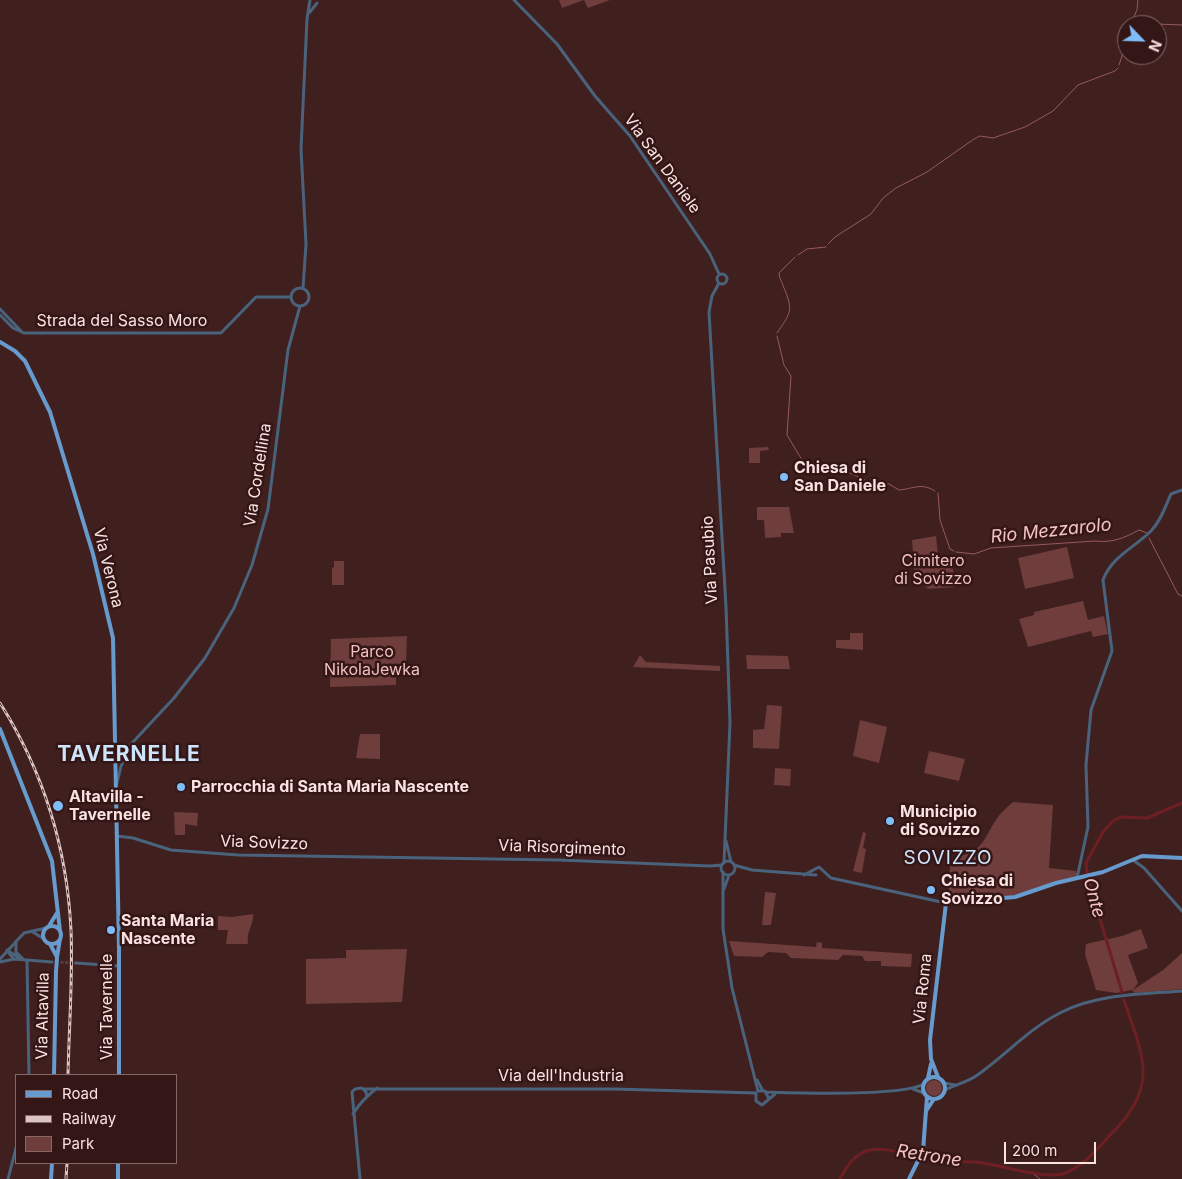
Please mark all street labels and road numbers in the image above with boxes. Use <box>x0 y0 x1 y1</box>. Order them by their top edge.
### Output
street label: Via San Daniele <box>620 111 704 217</box>
street label: Strada del Sasso Moro <box>37 311 207 331</box>
street label: Via Cordellina <box>240 422 276 528</box>
street label: Via Pasubio <box>698 515 722 605</box>
street label: Via Verona <box>89 526 127 610</box>
street label: Via Sovizzo <box>220 832 308 854</box>
street label: Via Risorgimento <box>498 836 626 860</box>
street label: Via Roma <box>910 953 936 1025</box>
street label: Via Tavernelle <box>97 954 117 1060</box>
street label: Via Altavilla <box>33 972 53 1060</box>
street label: Via dell'Industria <box>498 1066 624 1086</box>

